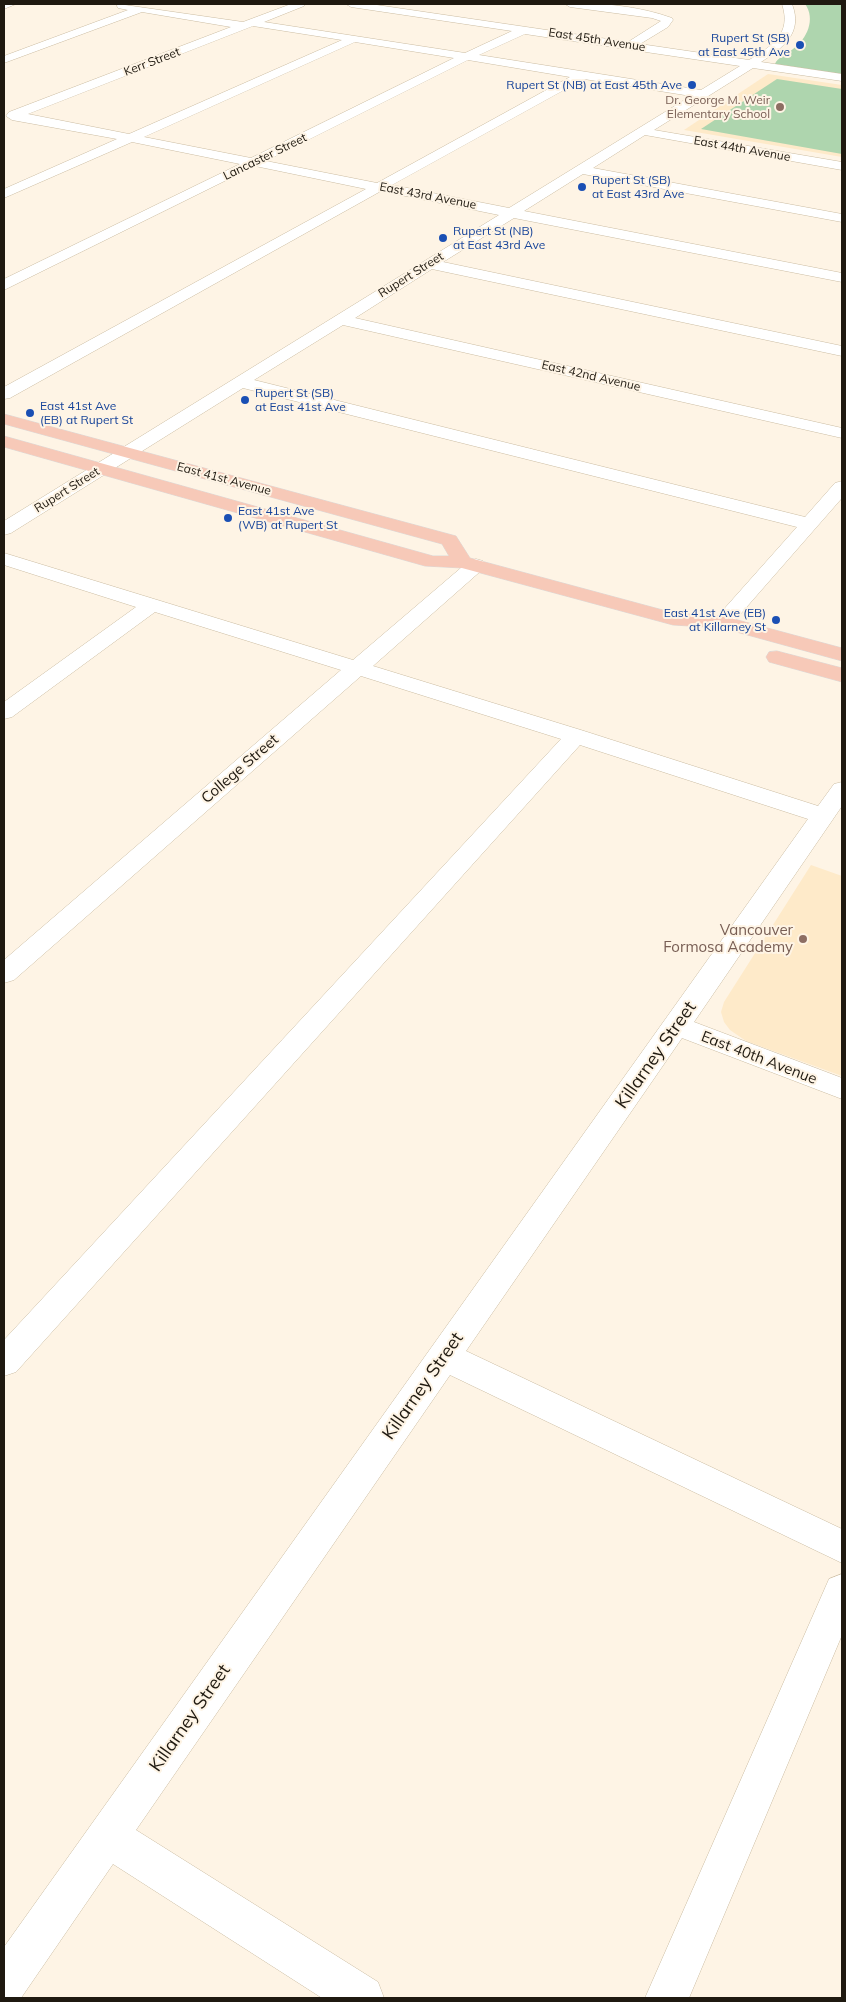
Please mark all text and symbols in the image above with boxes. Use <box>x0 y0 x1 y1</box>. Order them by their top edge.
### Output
street label: East 45th Avenue <box>548 25 646 55</box>
place label: Rupert St (SB) at East 45th Ave <box>698 31 790 59</box>
marker: Rupert St (SB) at East 45th Ave <box>794 39 806 51</box>
street label: Kerr Street <box>122 45 182 79</box>
place label: Rupert St (NB) at East 45th Ave <box>506 78 682 92</box>
marker: Rupert St (NB) at East 45th Ave <box>686 79 698 91</box>
place label: Dr. George M. Weir Elementary School <box>665 93 770 121</box>
marker: Dr. George M. Weir Elementary School <box>774 101 786 113</box>
street label: Lancaster Street <box>221 131 309 183</box>
street label: East 44th Avenue <box>693 133 791 165</box>
place label: Rupert St (SB) at East 43rd Ave <box>592 173 684 201</box>
street label: East 43rd Avenue <box>378 180 478 212</box>
marker: Rupert St (SB) at East 43rd Ave <box>576 181 588 193</box>
place label: Rupert St (NB) at East 43rd Ave <box>453 224 545 252</box>
marker: Rupert St (NB) at East 43rd Ave <box>437 232 449 244</box>
street label: Rupert Street <box>376 249 446 301</box>
street label: East 42nd Avenue <box>540 358 642 394</box>
place label: Rupert St (SB) at East 41st Ave <box>255 386 346 414</box>
marker: Rupert St (SB) at East 41st Ave <box>239 394 251 406</box>
place label: East 41st Ave (EB) at Rupert St <box>40 399 133 427</box>
marker: East 41st Ave (EB) at Rupert St <box>24 407 36 419</box>
street label: East 41st Avenue <box>175 460 273 498</box>
street label: Rupert Street <box>32 464 102 516</box>
place label: East 41st Ave (WB) at Rupert St <box>238 504 338 532</box>
marker: East 41st Ave (WB) at Rupert St <box>222 512 234 524</box>
place label: East 41st Ave (EB) at Killarney St <box>664 606 766 634</box>
marker: East 41st Ave (EB) at Killarney St <box>770 614 782 626</box>
street label: College Street <box>198 731 282 807</box>
place label: Vancouver Formosa Academy <box>663 921 793 956</box>
marker: Vancouver Formosa Academy <box>797 933 809 945</box>
street label: Killarney Street <box>611 997 701 1113</box>
street label: East 40th Avenue <box>699 1028 819 1088</box>
street label: Killarney Street <box>378 1328 468 1444</box>
street label: Killarney Street <box>145 1660 235 1776</box>

